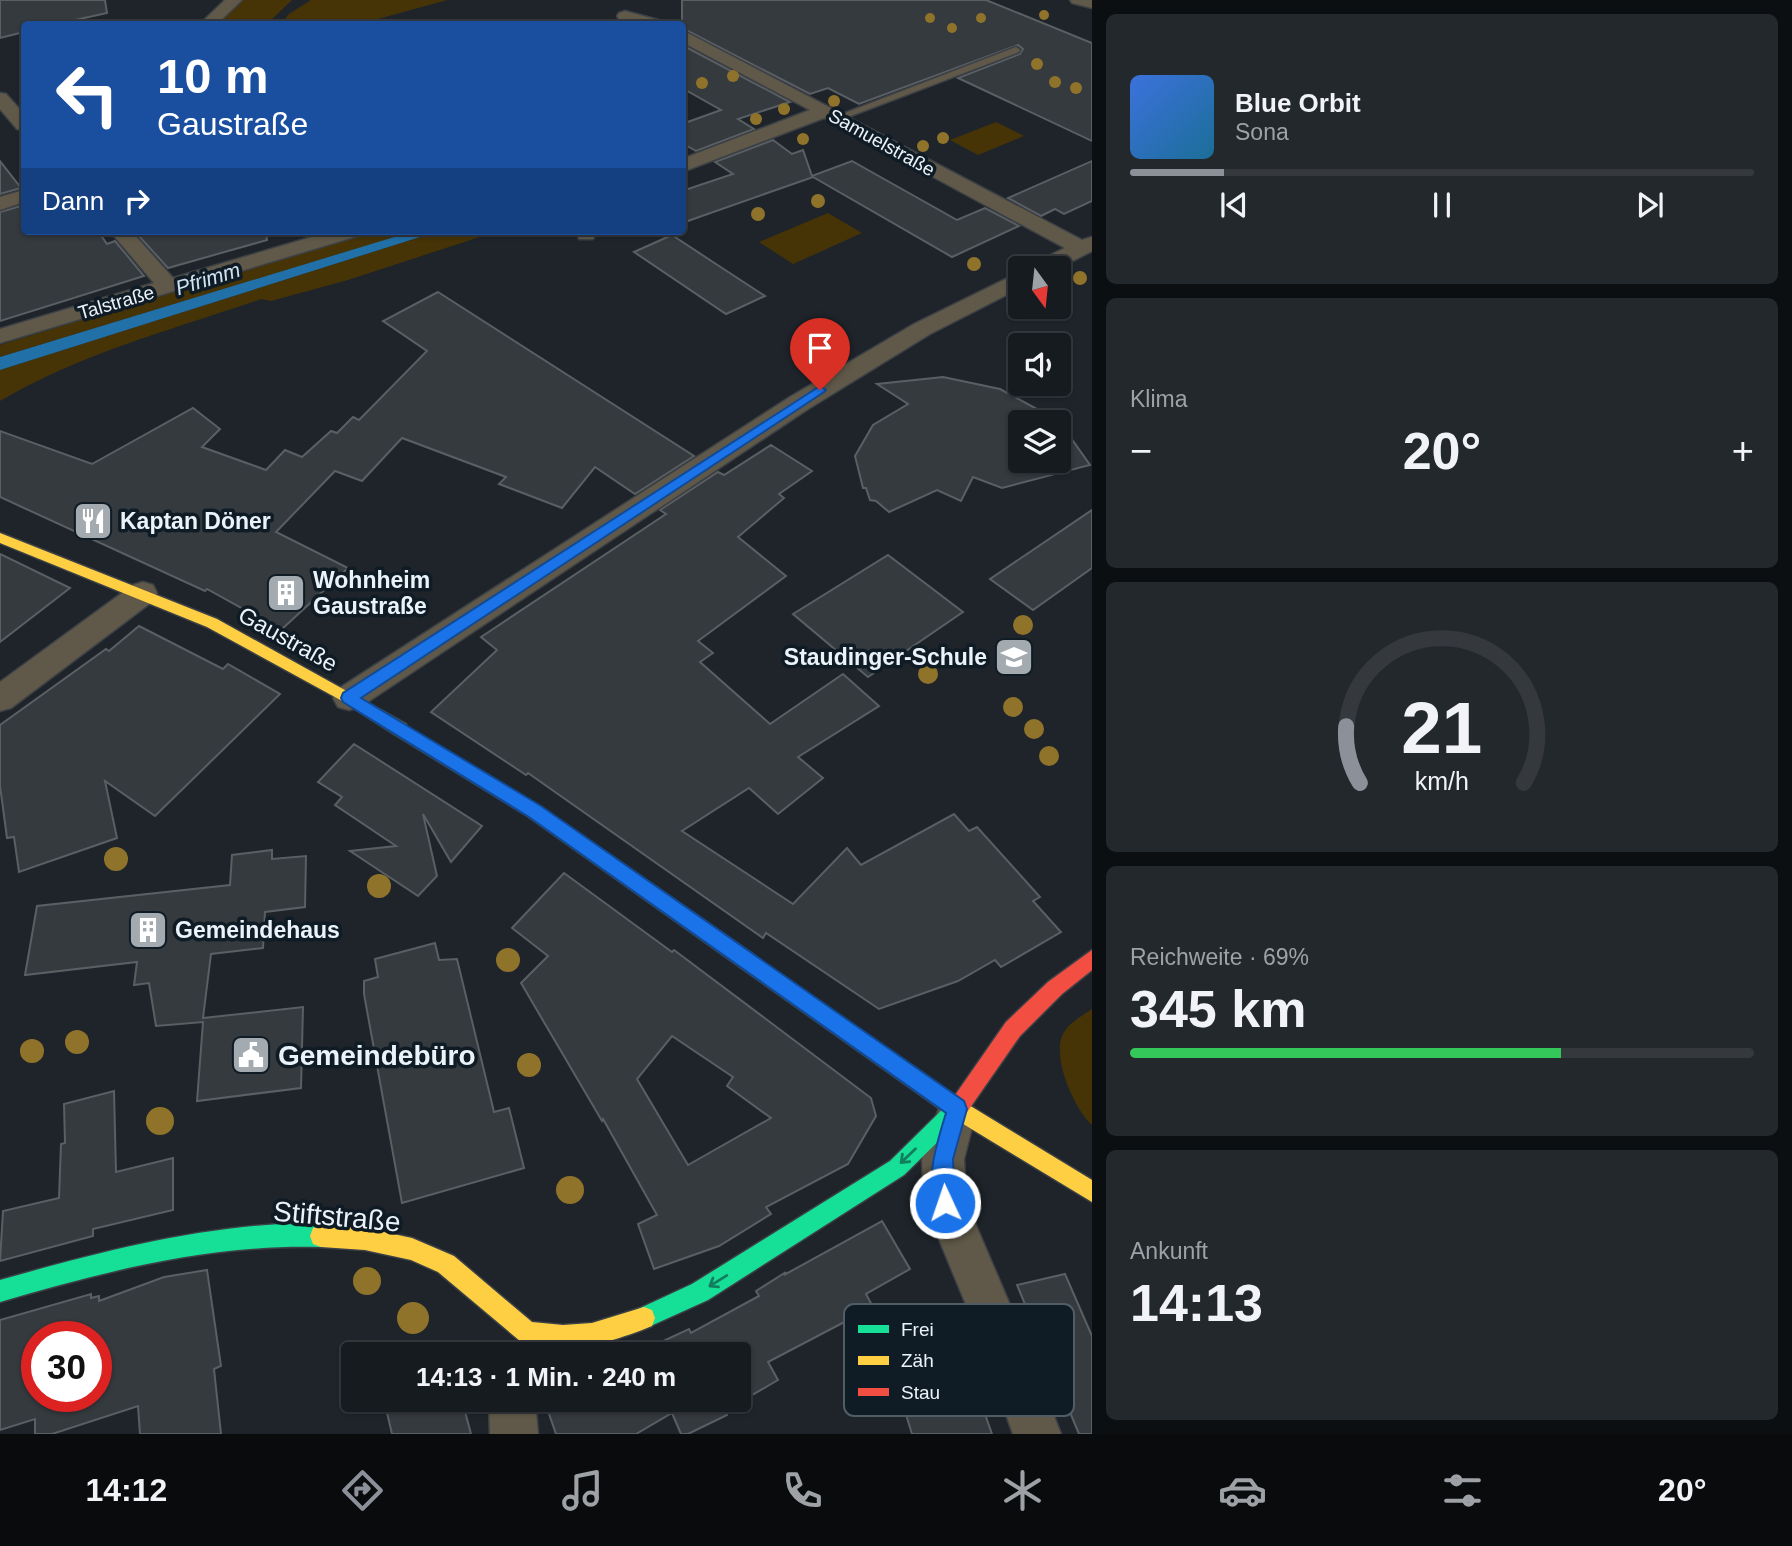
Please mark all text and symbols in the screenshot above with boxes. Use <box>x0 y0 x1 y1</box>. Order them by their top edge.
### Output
icon: left <box>42 49 133 140</box>
text: 10 m <box>157 49 269 103</box>
text: Blue Orbit <box>1235 88 1361 118</box>
street label: Samuelstraße <box>825 105 939 180</box>
text: Gaustraße <box>157 106 308 142</box>
text: Sona <box>1235 119 1289 145</box>
icon: right <box>118 182 156 220</box>
text: Dann <box>42 186 104 216</box>
icon: previous <box>1215 186 1253 224</box>
icon: pause <box>1423 186 1461 224</box>
icon: next <box>1631 186 1669 224</box>
north arrow <box>1008 256 1071 318</box>
map controls <box>1008 256 1071 473</box>
water label: Pfrimm <box>173 258 243 299</box>
street label: Talstraße <box>76 282 157 323</box>
pin <box>790 318 850 390</box>
icon: arrive <box>801 329 839 367</box>
button: sound <box>1008 333 1071 396</box>
text: Klima <box>1130 386 1188 412</box>
button: layers <box>1008 410 1071 473</box>
text: 20° <box>1403 422 1481 480</box>
text: − <box>1130 430 1152 472</box>
text: + <box>1732 430 1754 472</box>
restaurant icon: Kaptan Döner <box>72 500 114 542</box>
place label: Kaptan Döner <box>120 508 271 534</box>
place label: Wohnheim Gaustraße <box>313 567 430 619</box>
building icon: Wohnheim Gaustraße <box>265 572 307 614</box>
street label: Gaustraße <box>234 601 342 677</box>
school or university icon: Staudinger-Schule <box>993 636 1035 678</box>
place label: Staudinger-Schule <box>784 644 987 670</box>
text: 21 <box>1402 687 1482 768</box>
text: km/h <box>1415 767 1469 795</box>
building icon: Gemeindehaus <box>127 909 169 951</box>
place label: Gemeindehaus <box>175 917 340 943</box>
text: Reichweite · 69% <box>1130 944 1309 970</box>
text: 345 km <box>1130 980 1306 1038</box>
public building icon: Gemeindebüro <box>230 1034 272 1076</box>
place label: Gemeindebüro <box>278 1040 476 1071</box>
one-way arrow <box>900 1148 917 1165</box>
position arrow <box>908 1166 982 1240</box>
street label: Stiftstraße <box>272 1195 402 1237</box>
text: Ankunft <box>1130 1238 1208 1264</box>
one-way arrow <box>709 1273 728 1288</box>
text: 14:13 <box>1130 1274 1263 1332</box>
legend <box>844 1304 1074 1416</box>
text: Frei <box>901 1319 934 1340</box>
speed limit sign: 30 <box>21 1321 112 1412</box>
text: Zäh <box>901 1350 934 1371</box>
text: 14:13 · 1 Min. · 240 m <box>416 1362 676 1392</box>
text: Stau <box>901 1382 940 1403</box>
icon: directions <box>338 1466 387 1515</box>
icon: music <box>558 1466 607 1515</box>
icon: phone <box>778 1466 827 1515</box>
icon: climate <box>998 1466 1047 1515</box>
icon: car <box>1218 1466 1267 1515</box>
icon: filters <box>1438 1466 1487 1515</box>
text: 14:12 <box>85 1472 167 1508</box>
text: 20° <box>1658 1472 1707 1508</box>

